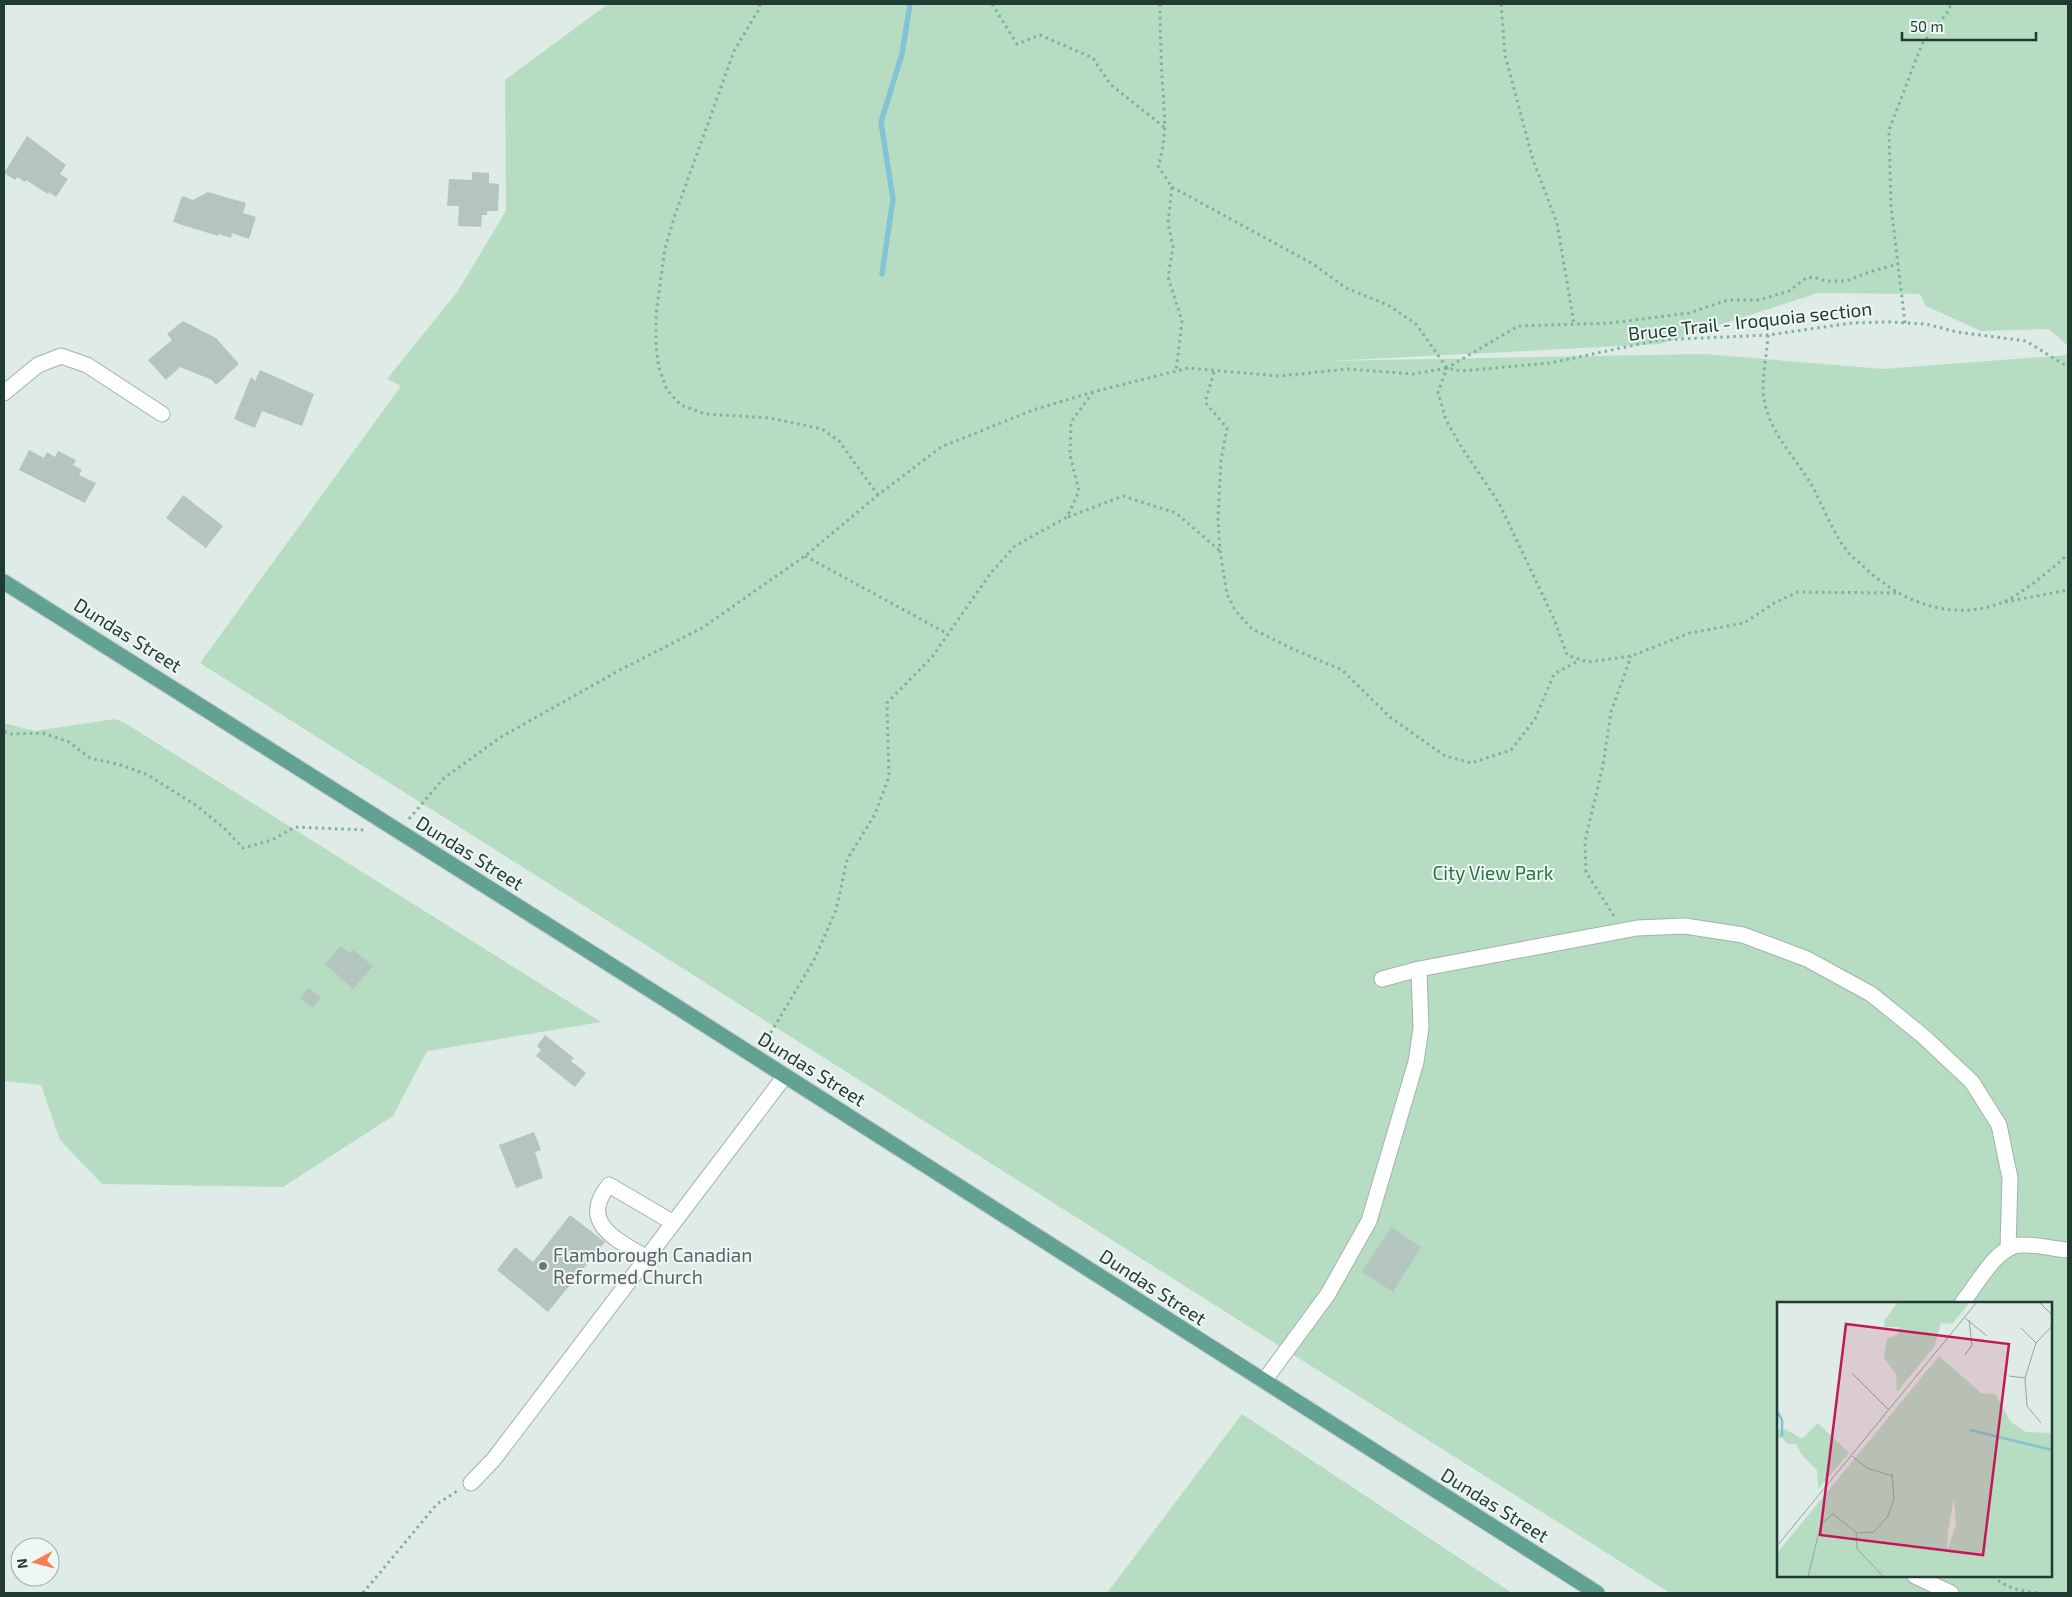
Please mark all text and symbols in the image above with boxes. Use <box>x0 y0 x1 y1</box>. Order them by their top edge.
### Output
scale bar <box>1902 10 2036 42</box>
text: 50 m <box>1910 17 1944 35</box>
street label: Bruce Trail - Iroquoia section <box>1627 296 1873 345</box>
street label: Dundas Street <box>70 592 186 677</box>
street label: Dundas Street <box>412 810 528 895</box>
park label: City View Park <box>1432 861 1554 884</box>
street label: Dundas Street <box>754 1026 870 1111</box>
place label: Flamborough Canadian Reformed Church <box>553 1243 752 1288</box>
street label: Dundas Street <box>1096 1244 1211 1330</box>
marker: Flamborough Canadian Reformed Church <box>537 1260 549 1272</box>
inset map <box>1777 1302 2052 1577</box>
street label: Dundas Street <box>1437 1462 1553 1547</box>
north arrow <box>10 1537 60 1587</box>
text: N <box>13 1558 31 1570</box>

